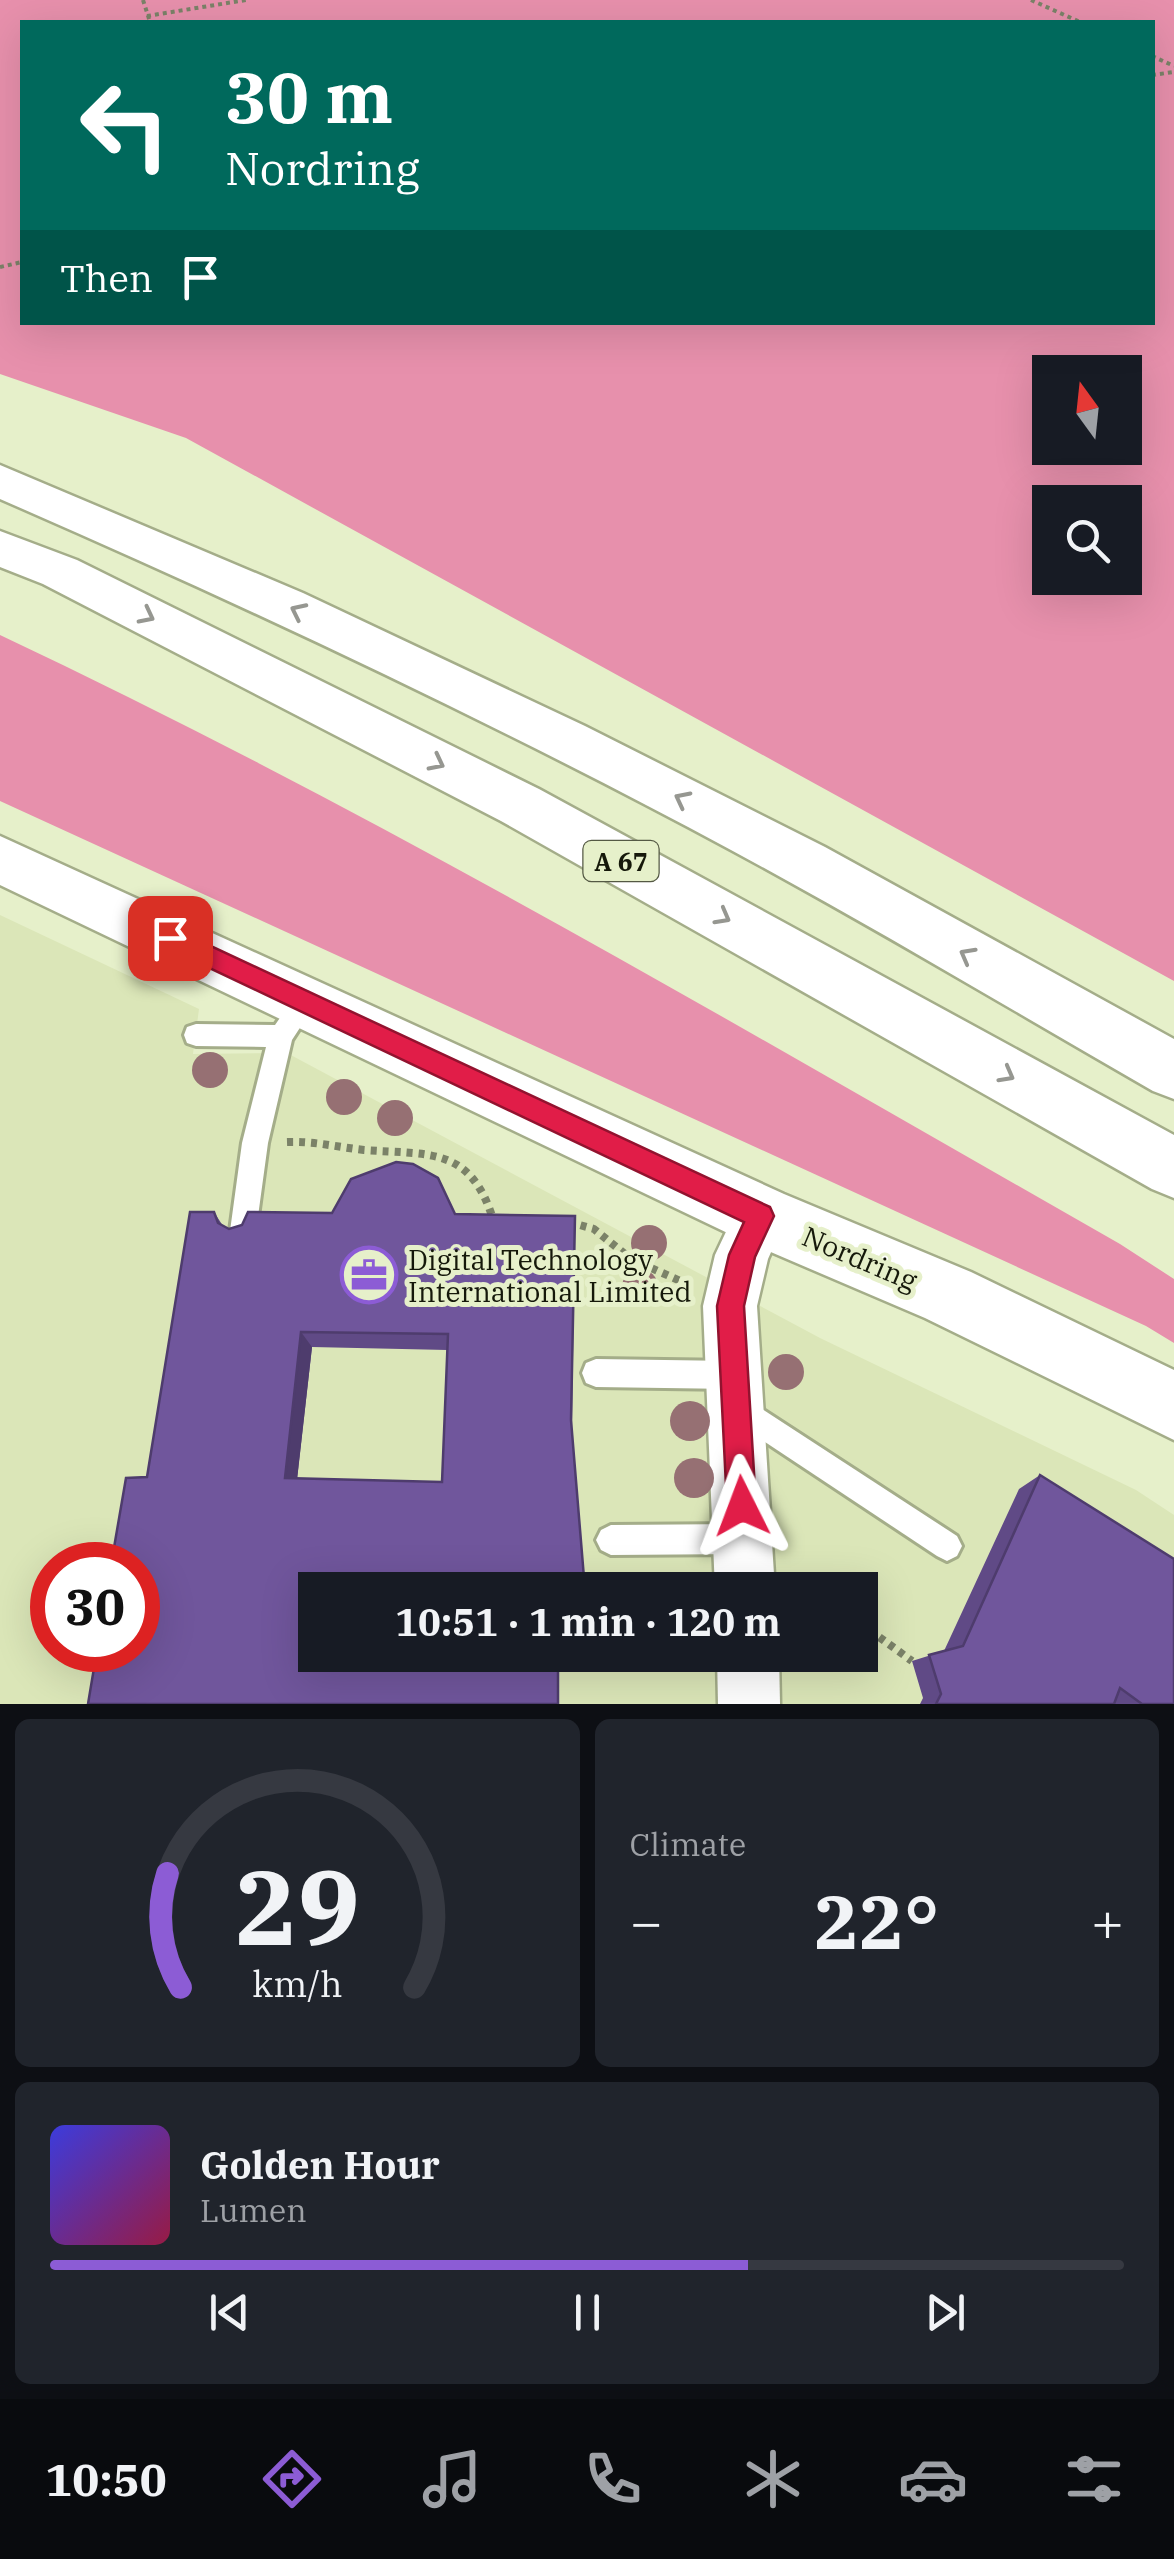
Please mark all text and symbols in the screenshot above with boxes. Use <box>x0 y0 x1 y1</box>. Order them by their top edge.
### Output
text: 30 m <box>225 51 393 142</box>
icon: left <box>60 60 190 190</box>
text: Nordring <box>225 139 420 197</box>
icon: arrive <box>173 250 228 305</box>
text: Then <box>60 253 153 302</box>
north arrow <box>1032 355 1142 465</box>
map controls <box>1032 355 1142 595</box>
button: search <box>1032 485 1142 595</box>
one-way arrow <box>136 604 154 623</box>
one-way arrow <box>290 604 308 624</box>
one-way arrow <box>426 751 444 770</box>
one-way arrow <box>674 792 692 811</box>
road number: A 67 <box>584 841 658 881</box>
pin <box>128 896 213 981</box>
one-way arrow <box>712 905 730 925</box>
icon: arrive <box>143 911 198 966</box>
one-way arrow <box>959 948 977 967</box>
one-way arrow <box>996 1062 1014 1082</box>
street label: Nordring <box>797 1217 923 1299</box>
place label: Digital Technology International Limited <box>408 1241 692 1310</box>
office icon: Digital Technology International Limited <box>339 1245 399 1305</box>
position arrow <box>690 1454 794 1558</box>
speed limit sign: 30 <box>30 1542 160 1672</box>
text: 10:51 · 1 min · 120 m <box>395 1597 781 1646</box>
text: Climate <box>630 1823 746 1865</box>
text: 29 <box>235 1838 360 1974</box>
text: 22° <box>814 1872 939 1970</box>
text: − <box>630 1886 663 1957</box>
text: + <box>1091 1886 1124 1957</box>
text: km/h <box>252 1960 342 2007</box>
text: Golden Hour <box>200 2140 440 2189</box>
text: Lumen <box>200 2189 307 2231</box>
icon: previous <box>202 2285 257 2340</box>
icon: pause <box>560 2285 615 2340</box>
icon: next <box>918 2285 973 2340</box>
icon: directions <box>257 2444 327 2514</box>
icon: music <box>417 2444 487 2514</box>
icon: phone <box>578 2444 648 2514</box>
icon: climate <box>738 2444 808 2514</box>
icon: car <box>898 2444 968 2514</box>
icon: filters <box>1059 2444 1129 2514</box>
text: 10:50 <box>45 2450 167 2508</box>

